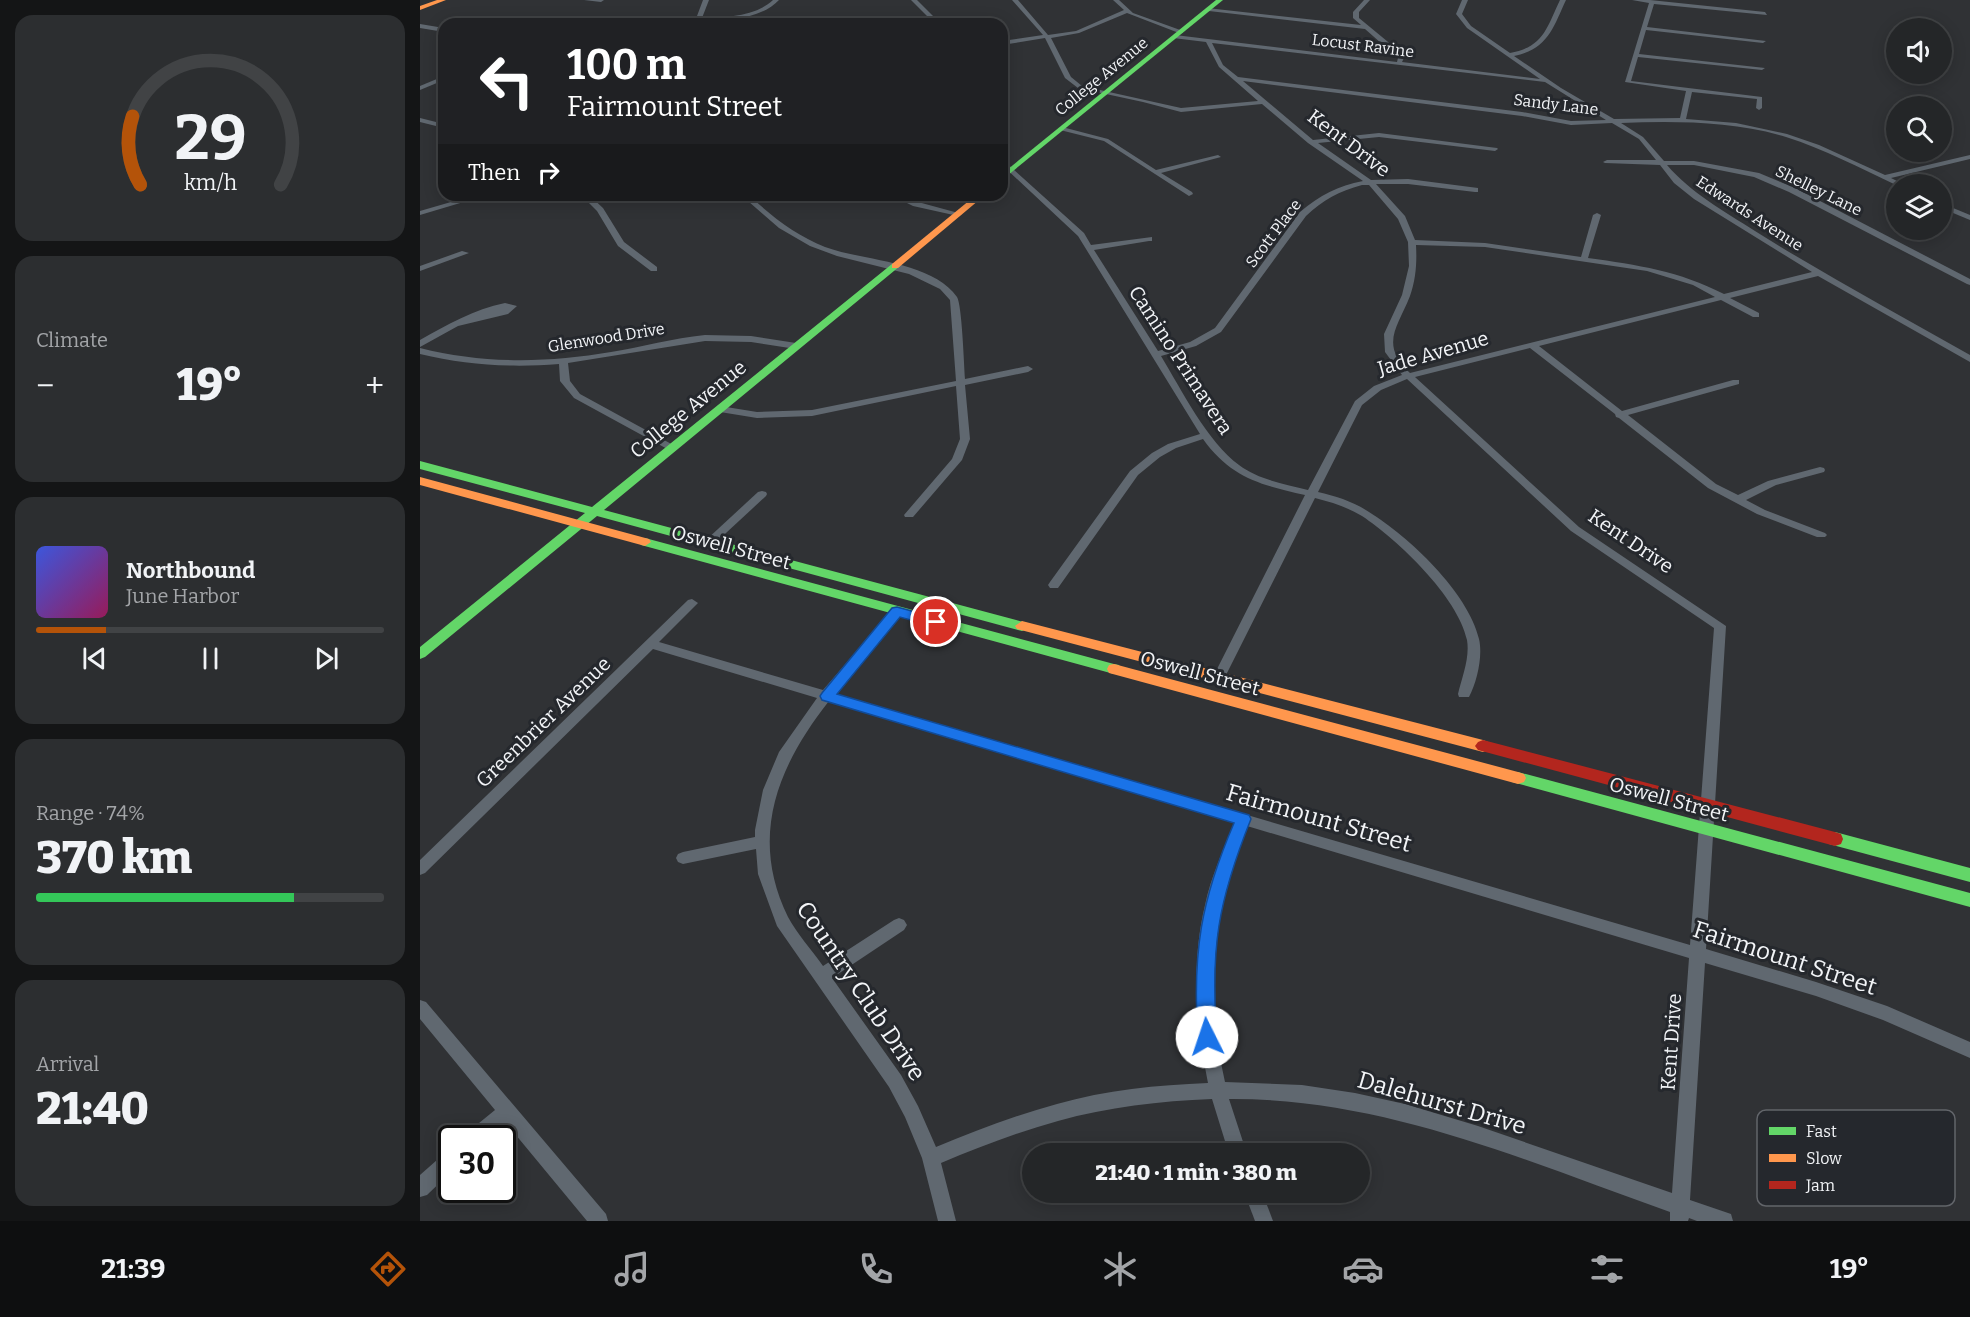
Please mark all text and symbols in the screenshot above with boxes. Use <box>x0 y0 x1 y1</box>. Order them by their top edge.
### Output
map controls <box>1886 18 1952 240</box>
button: sound <box>1886 18 1952 84</box>
street label: Locust Ravine <box>1311 30 1415 61</box>
street label: College Avenue <box>1051 33 1152 120</box>
text: 100 m <box>567 40 686 90</box>
icon: left <box>468 42 546 120</box>
street label: Sandy Lane <box>1512 90 1599 119</box>
text: Fairmount Street <box>567 91 782 123</box>
button: search <box>1886 96 1952 162</box>
text: 29 <box>174 101 246 176</box>
street label: Kent Drive <box>1303 104 1395 182</box>
icon: right <box>532 156 565 189</box>
text: Then <box>468 159 520 186</box>
street label: Shelley Lane <box>1772 161 1865 220</box>
text: km/h <box>183 170 237 196</box>
street label: Edwards Avenue <box>1693 172 1807 255</box>
button: layers <box>1886 174 1952 240</box>
street label: Scott Place <box>1242 195 1305 271</box>
street label: Camino Primavera <box>1124 281 1238 439</box>
street label: Glenwood Drive <box>546 319 666 356</box>
street label: Jade Avenue <box>1374 326 1491 381</box>
text: Climate <box>36 328 108 352</box>
street label: College Avenue <box>625 355 751 463</box>
text: 19° <box>177 358 243 412</box>
text: − <box>36 366 54 406</box>
text: + <box>365 366 384 406</box>
street label: Kent Drive <box>1584 504 1678 578</box>
street label: Oswell Street <box>669 520 793 574</box>
text: Northbound <box>126 557 255 584</box>
text: June Harbor <box>126 584 239 608</box>
pin <box>910 596 961 647</box>
icon: arrive <box>919 605 952 638</box>
icon: previous <box>78 642 111 675</box>
icon: pause <box>194 642 227 675</box>
icon: next <box>310 642 343 675</box>
street label: Oswell Street <box>1138 646 1262 700</box>
street label: Greenbrier Avenue <box>471 652 615 792</box>
street label: Oswell Street <box>1607 772 1731 826</box>
street label: Fairmount Street <box>1223 778 1415 858</box>
text: Range · 74% <box>36 801 145 825</box>
text: 370 km <box>36 831 192 885</box>
street label: Country Club Drive <box>791 896 931 1086</box>
street label: Fairmount Street <box>1690 915 1881 1001</box>
street label: Kent Drive <box>1656 993 1686 1091</box>
position arrow <box>1175 1005 1239 1069</box>
text: Arrival <box>36 1052 99 1076</box>
street label: Dalehurst Drive <box>1354 1066 1530 1140</box>
text: 21:40 <box>36 1082 149 1136</box>
legend <box>1757 1110 1955 1206</box>
text: Fast <box>1806 1122 1837 1141</box>
speed limit sign: 30 <box>438 1125 516 1203</box>
text: Slow <box>1806 1149 1842 1168</box>
text: 21:40 · 1 min · 380 m <box>1095 1159 1297 1186</box>
text: Jam <box>1805 1176 1835 1195</box>
icon: directions <box>367 1248 409 1290</box>
icon: music <box>611 1248 653 1290</box>
icon: phone <box>855 1248 897 1290</box>
icon: climate <box>1099 1248 1141 1290</box>
icon: car <box>1342 1248 1384 1290</box>
icon: filters <box>1586 1248 1628 1290</box>
text: 21:39 <box>101 1253 166 1285</box>
text: 19° <box>1830 1253 1869 1285</box>

